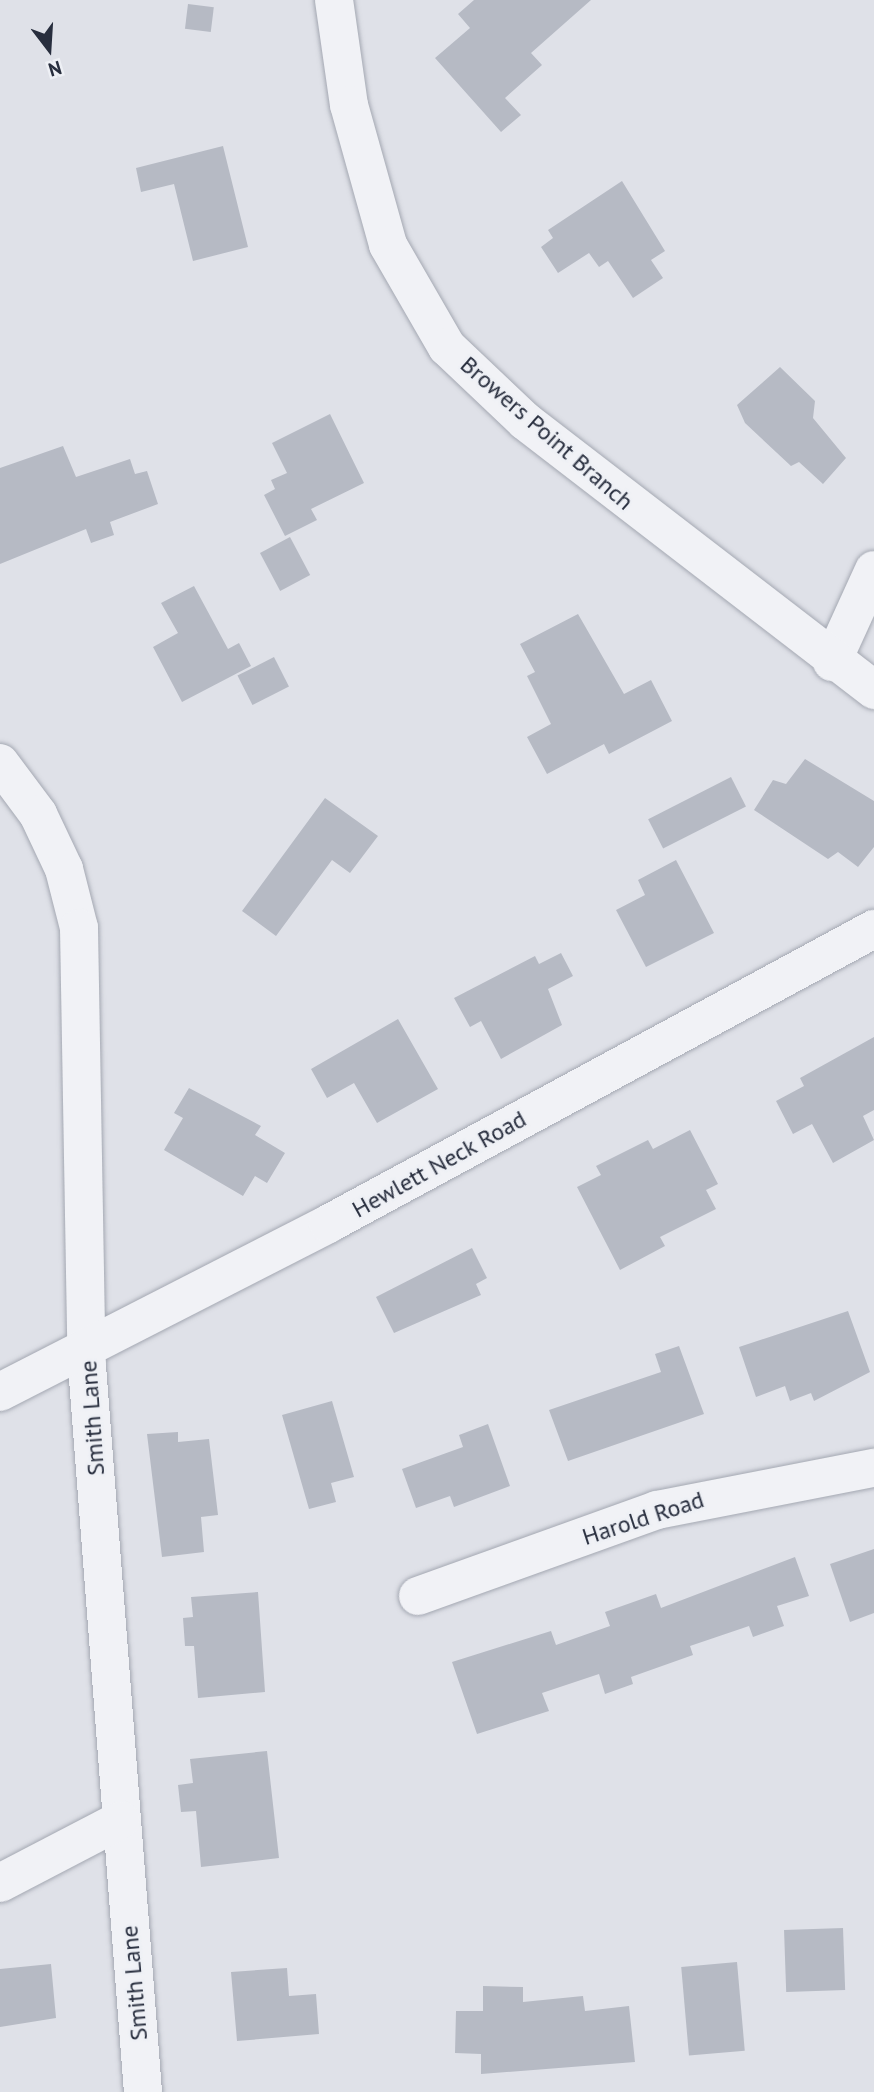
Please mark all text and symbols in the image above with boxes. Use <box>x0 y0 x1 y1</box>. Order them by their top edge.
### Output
north arrow <box>14 14 84 84</box>
text: N <box>46 56 65 82</box>
street label: Browers Point Branch <box>455 350 639 516</box>
street label: Hewlett Neck Road <box>347 1104 531 1224</box>
street label: Smith Lane <box>74 1359 110 1477</box>
street label: Harold Road <box>579 1485 707 1551</box>
street label: Smith Lane <box>115 1924 153 2042</box>

